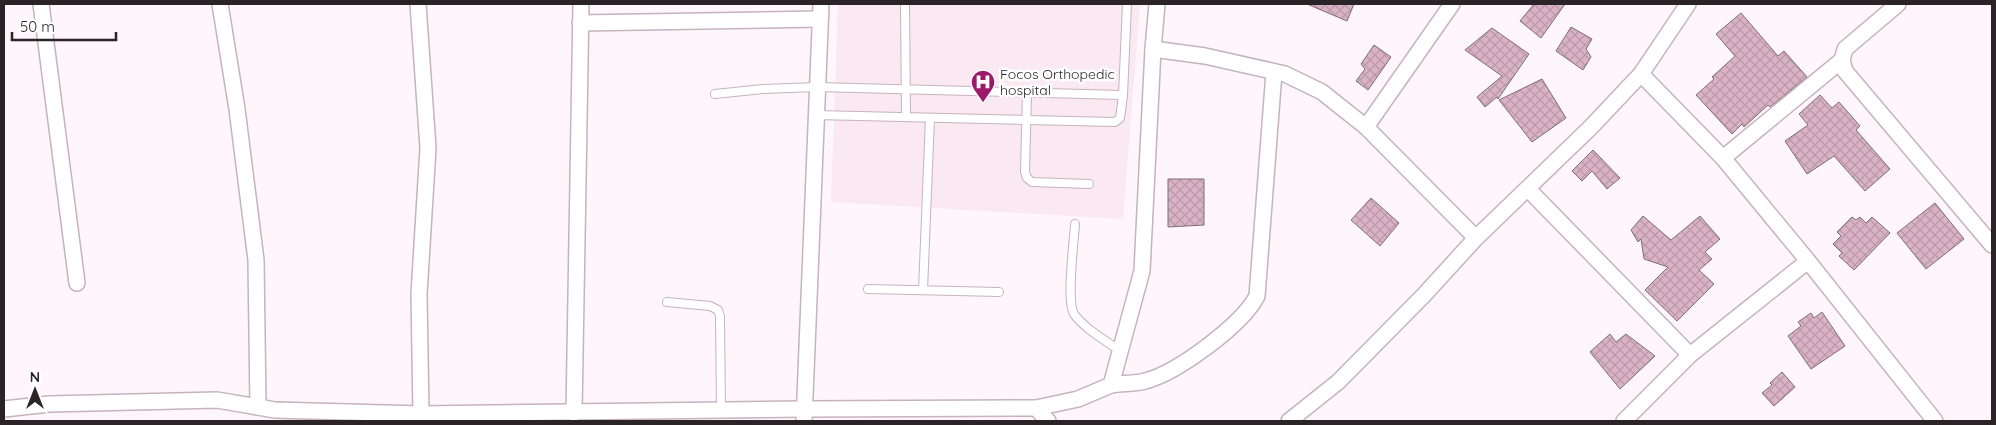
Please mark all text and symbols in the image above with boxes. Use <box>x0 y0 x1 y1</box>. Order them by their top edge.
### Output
scale bar <box>12 10 116 42</box>
text: 50 m <box>20 17 55 36</box>
place label: Focos Orthopedic hospital <box>1000 65 1115 99</box>
hospital icon: Focos Orthopedic hospital <box>970 69 996 103</box>
north arrow <box>10 365 60 415</box>
text: N <box>30 368 40 386</box>

